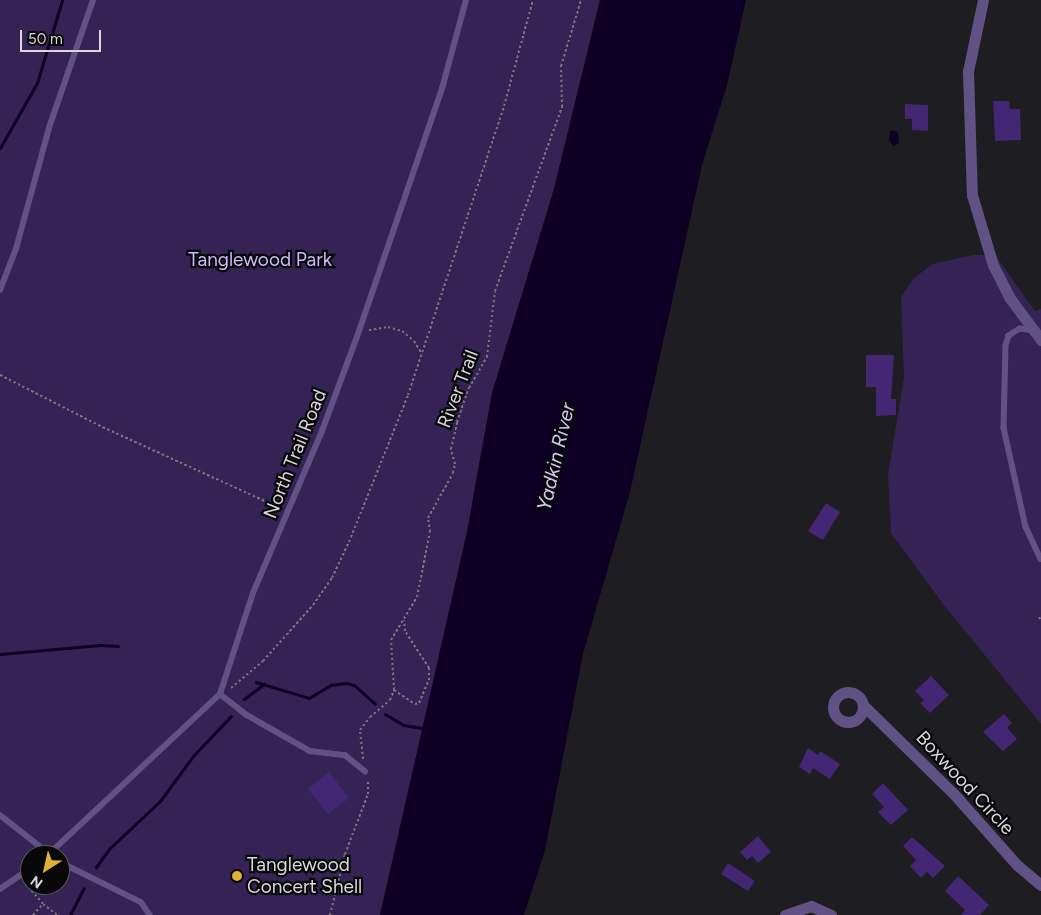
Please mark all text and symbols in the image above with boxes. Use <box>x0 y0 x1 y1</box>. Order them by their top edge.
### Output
scale bar <box>22 20 104 52</box>
text: 50 m <box>28 30 63 48</box>
park label: Tanglewood Park <box>188 249 332 271</box>
street label: River Trail <box>433 347 483 431</box>
street label: North Trail Road <box>259 386 331 522</box>
water label: Yadkin River <box>532 401 580 513</box>
street label: Boxwood Circle <box>911 726 1019 840</box>
north arrow <box>20 845 70 895</box>
place label: Tanglewood Concert Shell <box>247 854 362 898</box>
marker: Tanglewood Concert Shell <box>231 870 243 882</box>
text: N <box>27 872 46 892</box>

